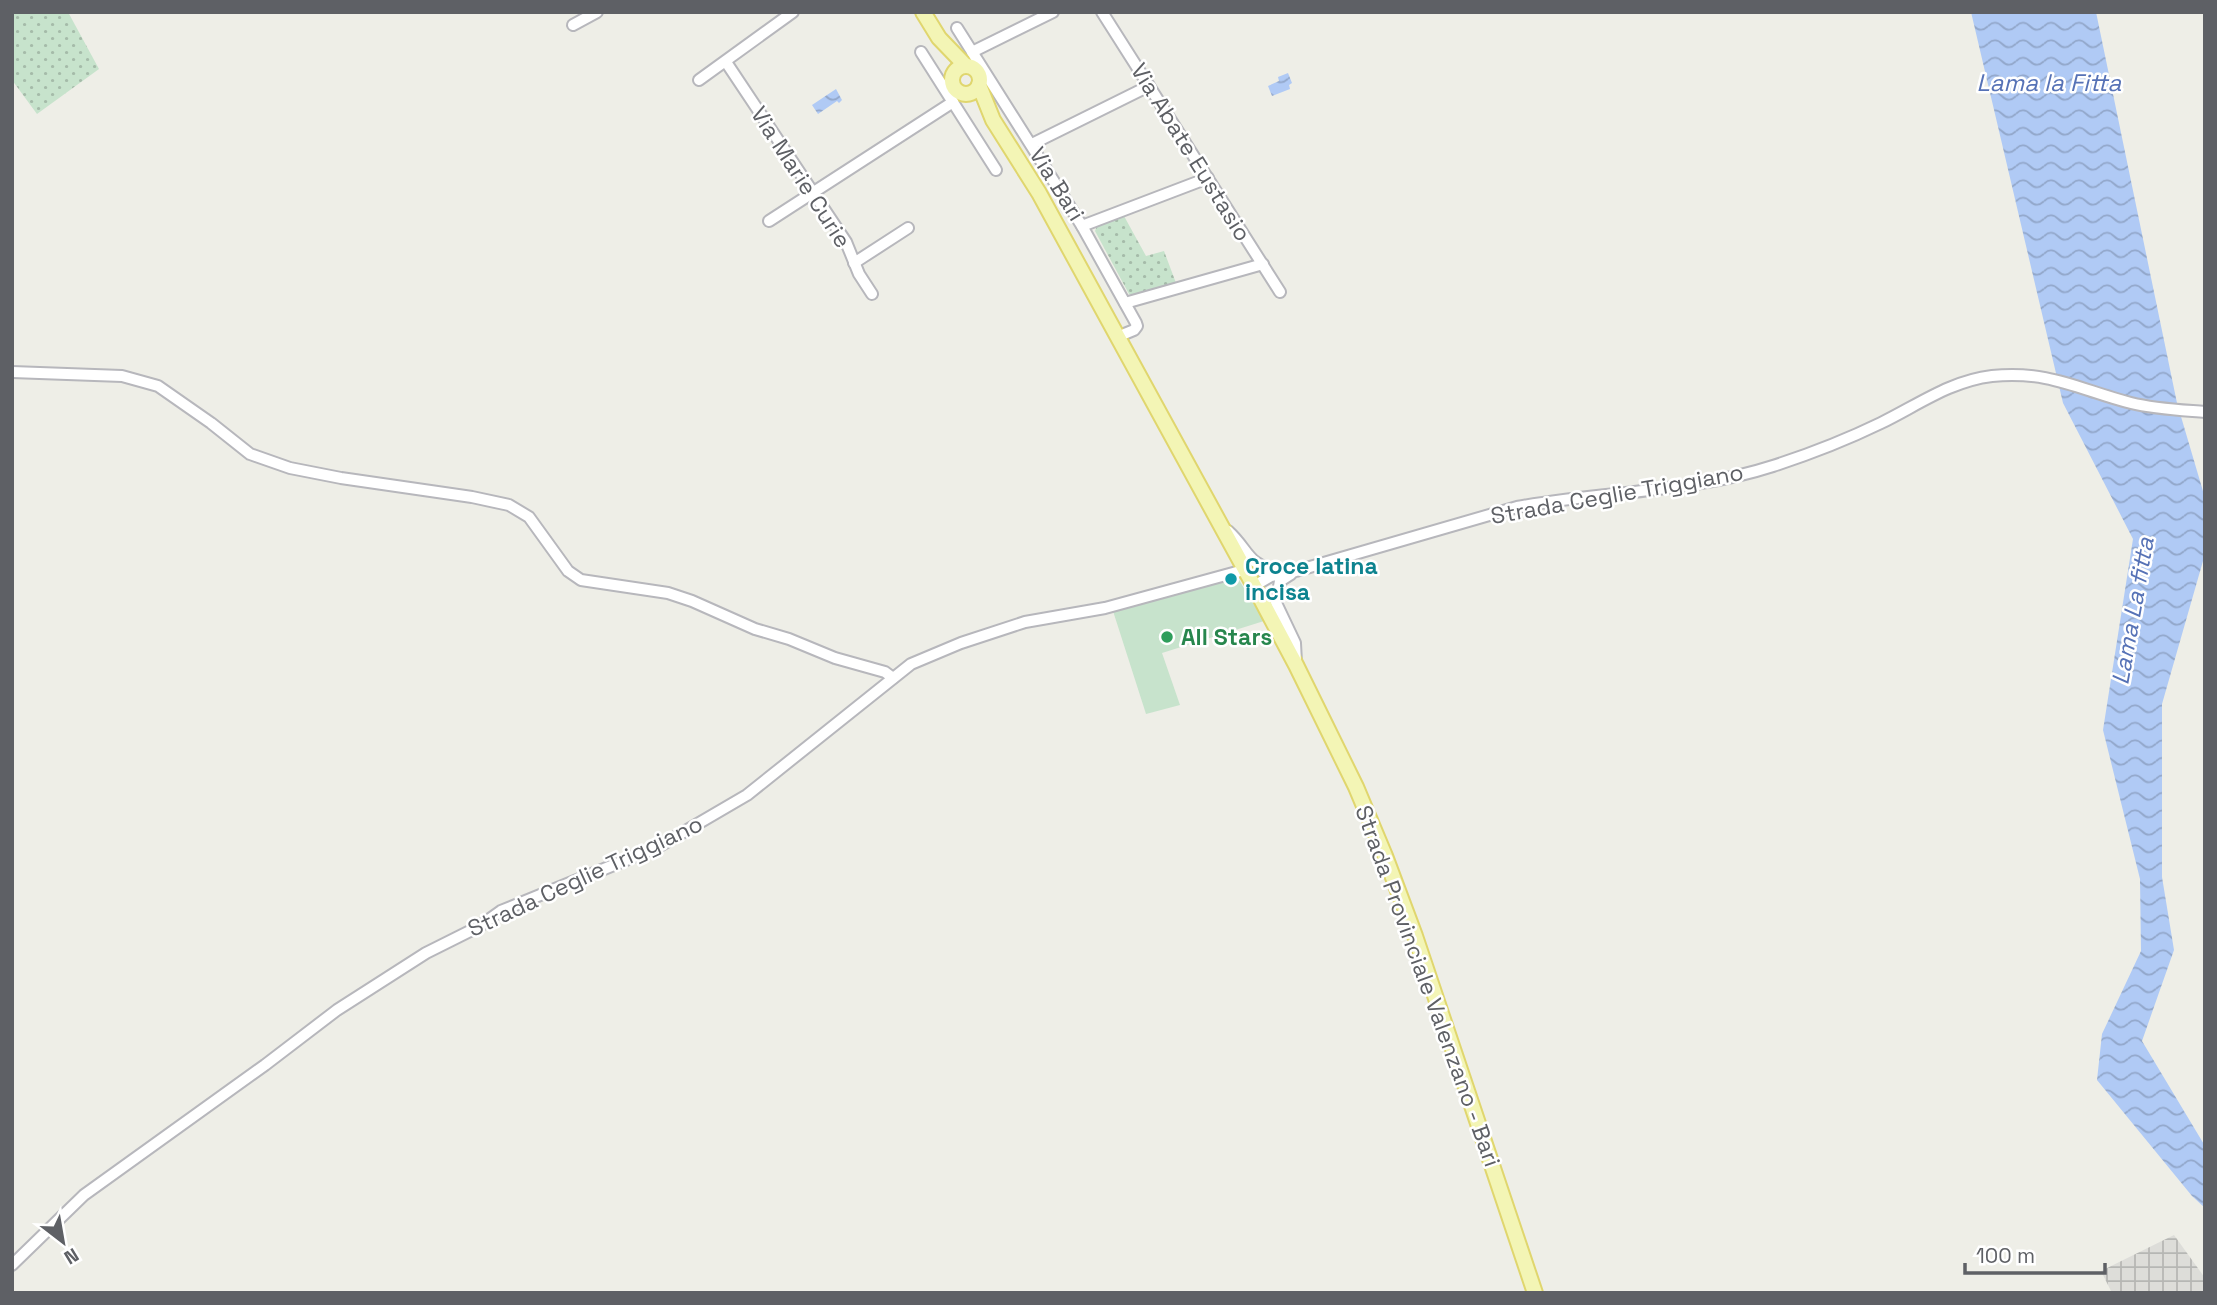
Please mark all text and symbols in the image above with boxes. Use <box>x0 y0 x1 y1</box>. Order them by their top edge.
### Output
street label: Via Abate Eustasio <box>1124 57 1258 247</box>
water label: Lama la Fitta <box>1977 67 2122 98</box>
street label: Via Marie Curie <box>744 101 858 253</box>
street label: Via Bari <box>1023 141 1091 227</box>
street label: Strada Ceglie Triggiano <box>1488 457 1746 531</box>
water label: Lama La fitta <box>2104 535 2161 687</box>
place label: Croce latina incisa <box>1245 551 1378 607</box>
marker: Croce latina incisa <box>1223 571 1239 587</box>
place label: All Stars <box>1181 622 1272 652</box>
marker: All Stars <box>1159 629 1175 645</box>
street label: Strada Provinciale Valenzano - Bari <box>1349 801 1507 1171</box>
street label: Strada Ceglie Triggiano <box>463 808 707 944</box>
north arrow <box>28 1207 98 1277</box>
scale bar <box>1965 1232 2105 1276</box>
text: N <box>60 1242 83 1270</box>
text: 100 m <box>1976 1242 2035 1269</box>

